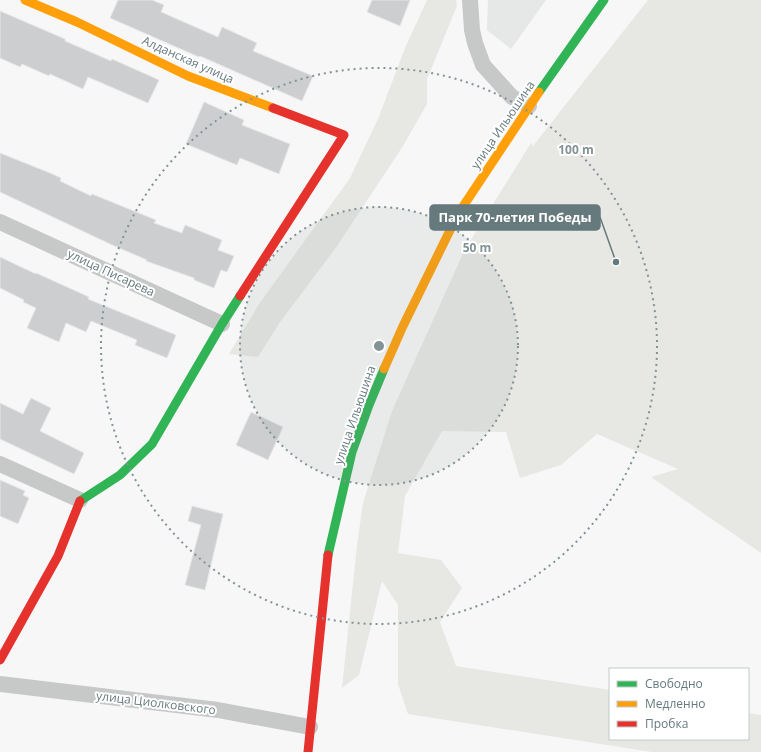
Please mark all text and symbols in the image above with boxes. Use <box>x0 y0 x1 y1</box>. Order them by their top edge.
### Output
street label: Алданская улица <box>140 32 237 87</box>
street label: улица Ильюшина <box>467 77 539 172</box>
text: 100 m <box>558 141 594 158</box>
callout: Парк 70-летия Победы <box>430 205 600 230</box>
text: Парк 70-летия Победы <box>438 208 592 226</box>
text: 50 m <box>463 239 491 256</box>
street label: улица Писарева <box>65 245 158 300</box>
centre of rings <box>372 339 386 353</box>
street label: улица Ильюшина <box>330 363 379 466</box>
legend <box>609 668 749 740</box>
text: Свободно <box>645 675 703 692</box>
street label: улица Циолковского <box>95 687 217 718</box>
text: Медленно <box>645 695 705 712</box>
text: Пробка <box>645 715 688 732</box>

